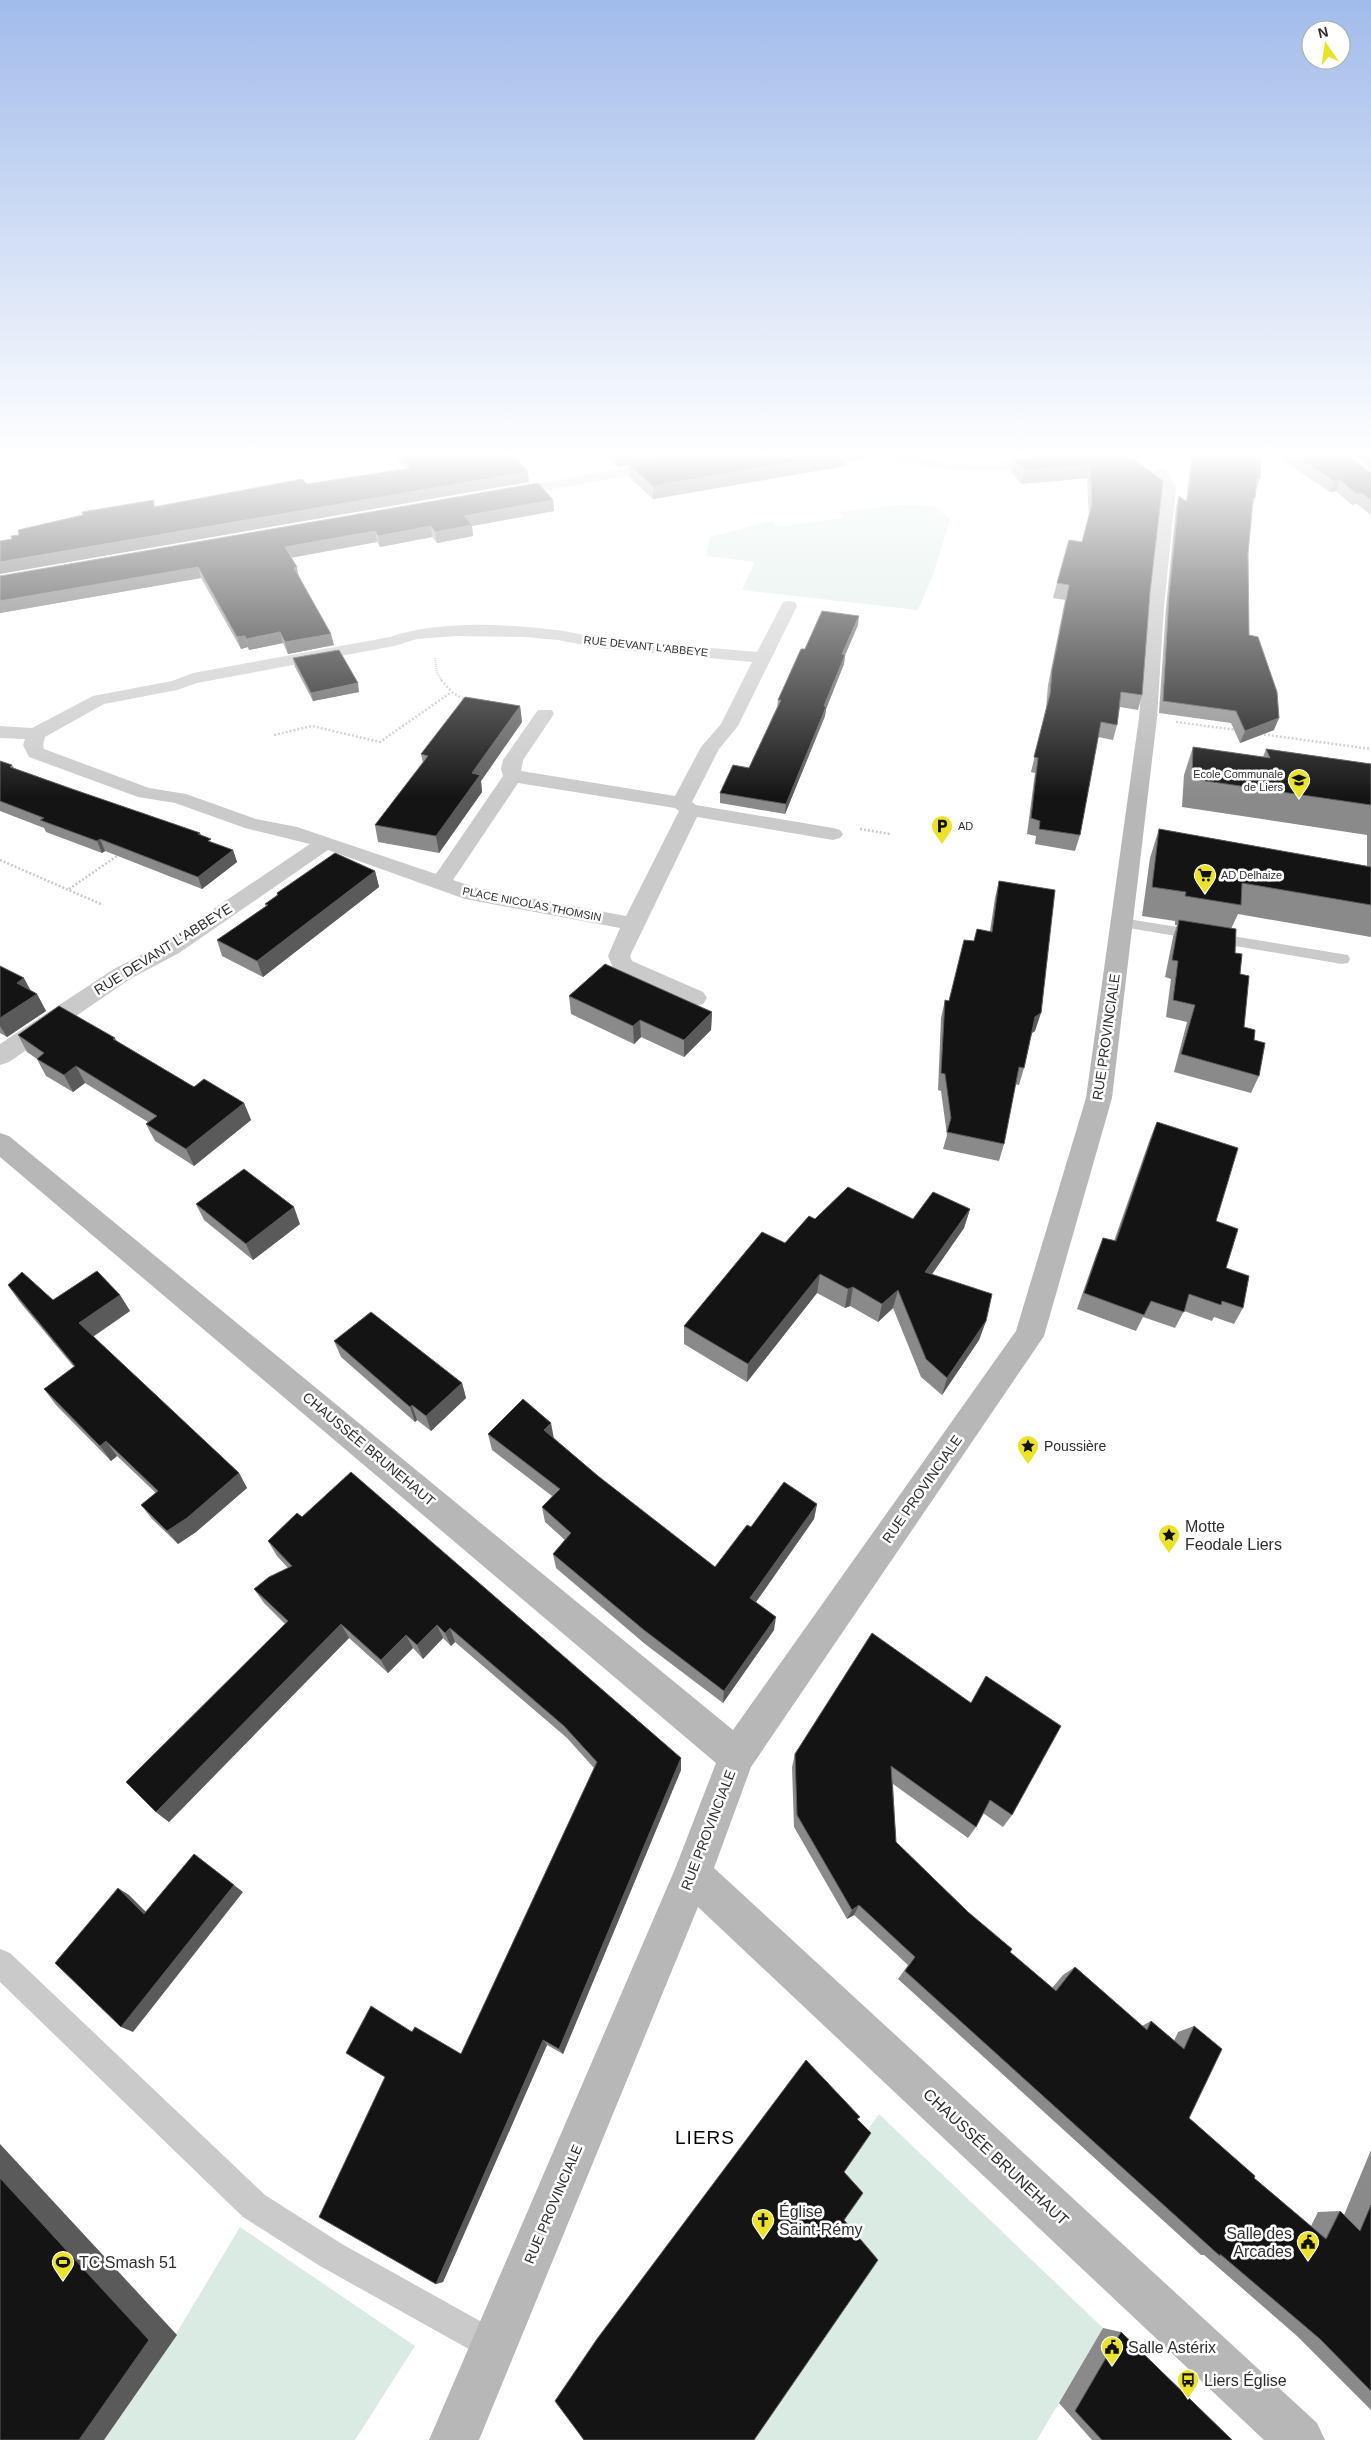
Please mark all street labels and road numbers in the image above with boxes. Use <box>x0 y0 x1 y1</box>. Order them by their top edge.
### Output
street label: RUE DEVANT L'ABBEYE <box>583 633 709 659</box>
street label: PLACE NICOLAS THOMSIN <box>462 885 602 923</box>
street label: RUE DEVANT L'ABBEYE <box>91 900 235 998</box>
street label: RUE PROVINCIALE <box>1089 973 1123 1101</box>
street label: CHAUSSÉE BRUNEHAUT <box>299 1389 439 1509</box>
street label: RUE PROVINCIALE <box>879 1432 965 1546</box>
street label: RUE PROVINCIALE <box>678 1768 738 1892</box>
street label: CHAUSSÉE BRUNEHAUT <box>920 2085 1073 2229</box>
street label: RUE PROVINCIALE <box>521 2142 585 2266</box>

